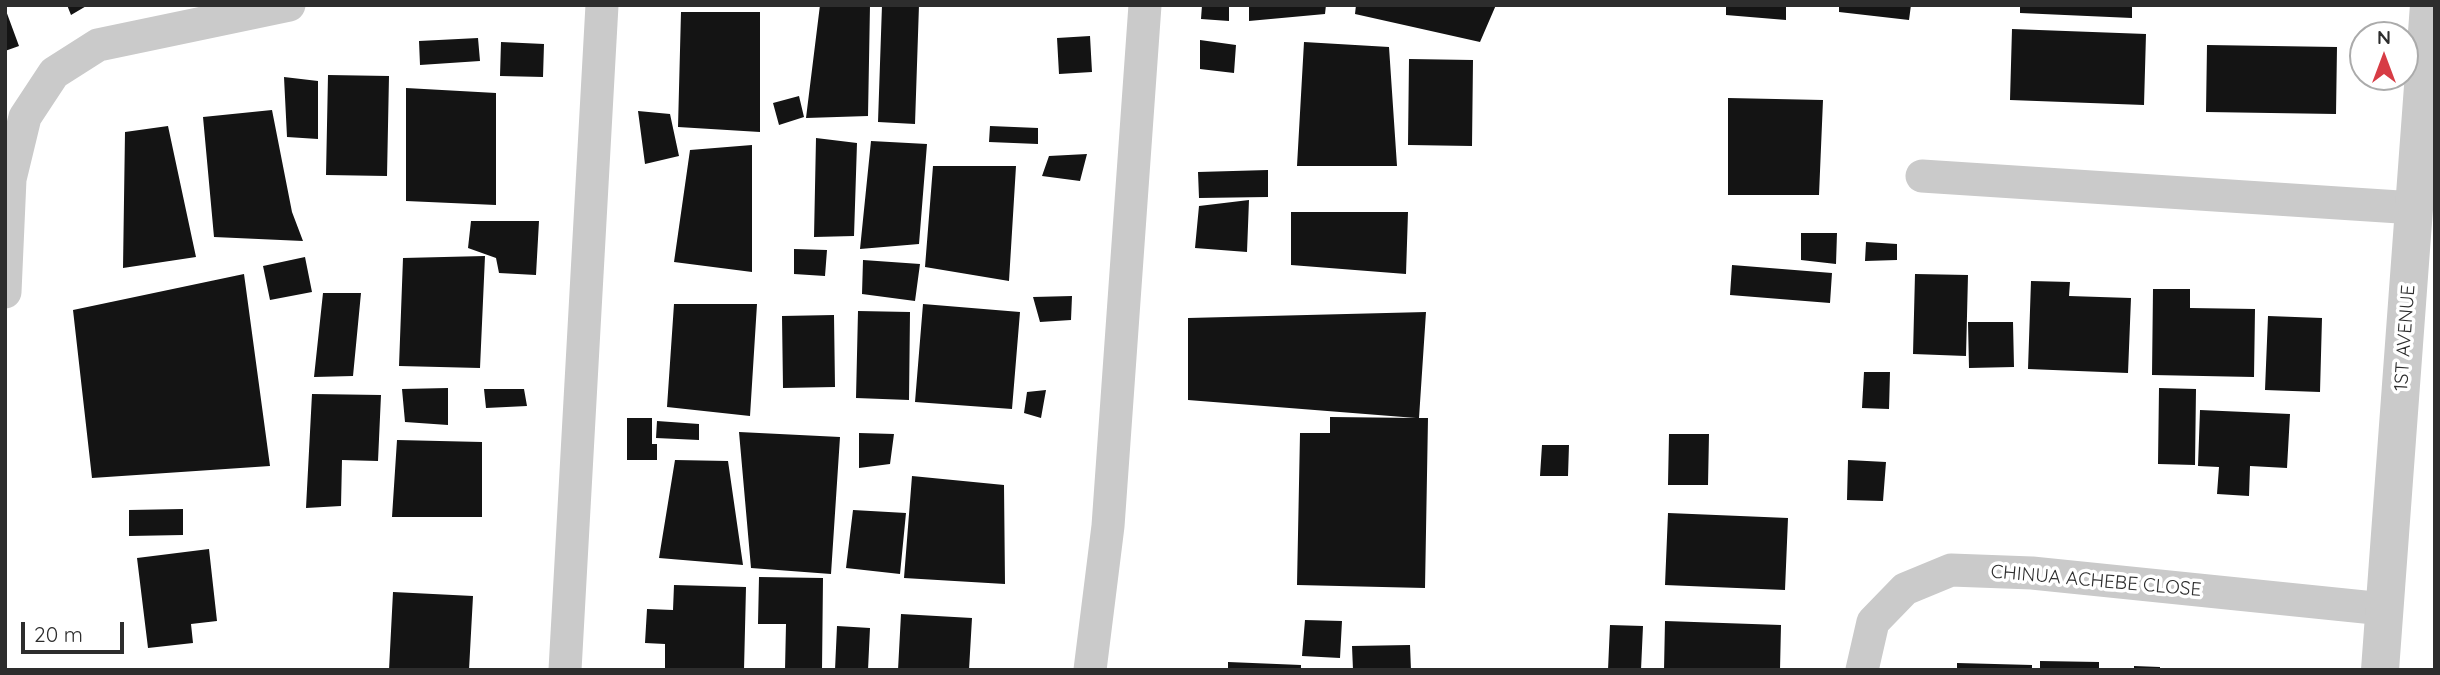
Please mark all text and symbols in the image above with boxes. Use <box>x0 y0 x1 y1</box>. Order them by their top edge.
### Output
north arrow <box>2349 21 2419 91</box>
text: N <box>2377 25 2391 49</box>
street label: 1ST AVENUE <box>2390 284 2420 392</box>
street label: CHINUA ACHEBE CLOSE <box>1990 560 2202 602</box>
scale bar <box>24 608 128 652</box>
text: 20 m <box>34 621 83 647</box>

